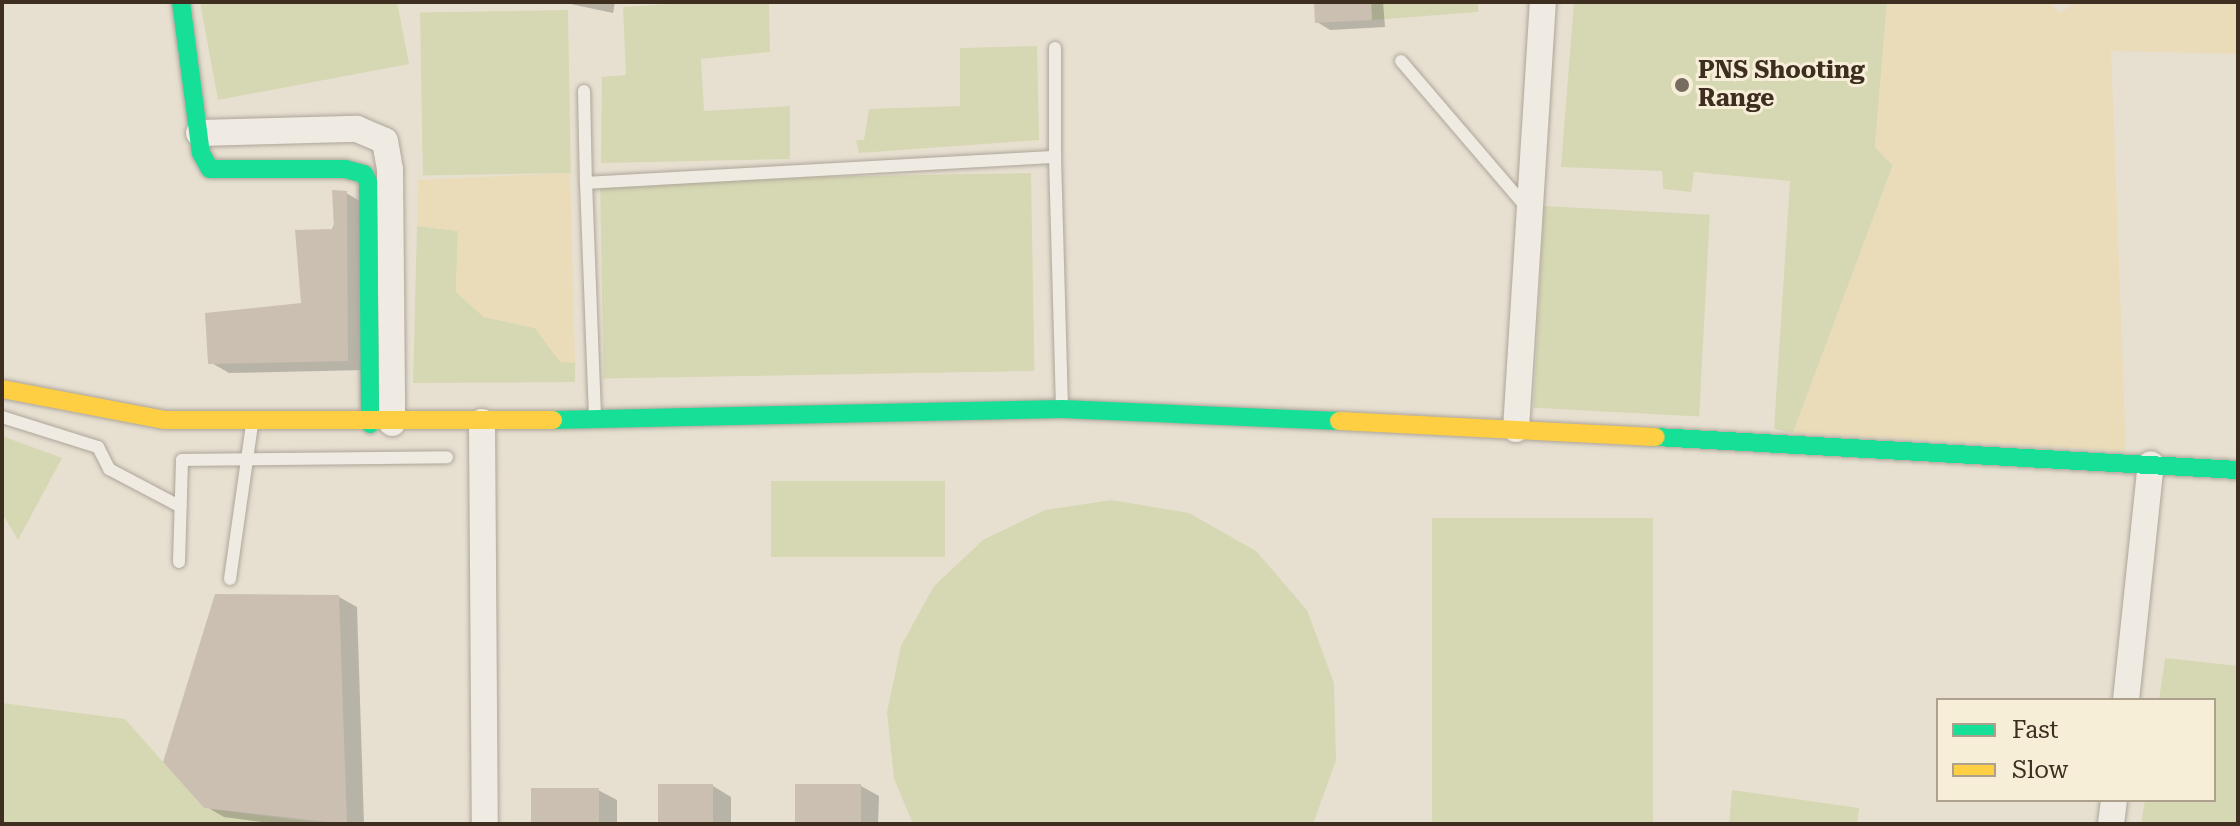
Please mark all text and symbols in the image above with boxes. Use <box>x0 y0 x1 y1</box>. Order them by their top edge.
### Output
place label: PNS Shooting Range <box>1698 57 1865 113</box>
marker: PNS Shooting Range <box>1673 76 1691 94</box>
legend <box>1936 698 2216 802</box>
text: Fast <box>2012 716 2059 744</box>
text: Slow <box>2012 756 2068 784</box>

